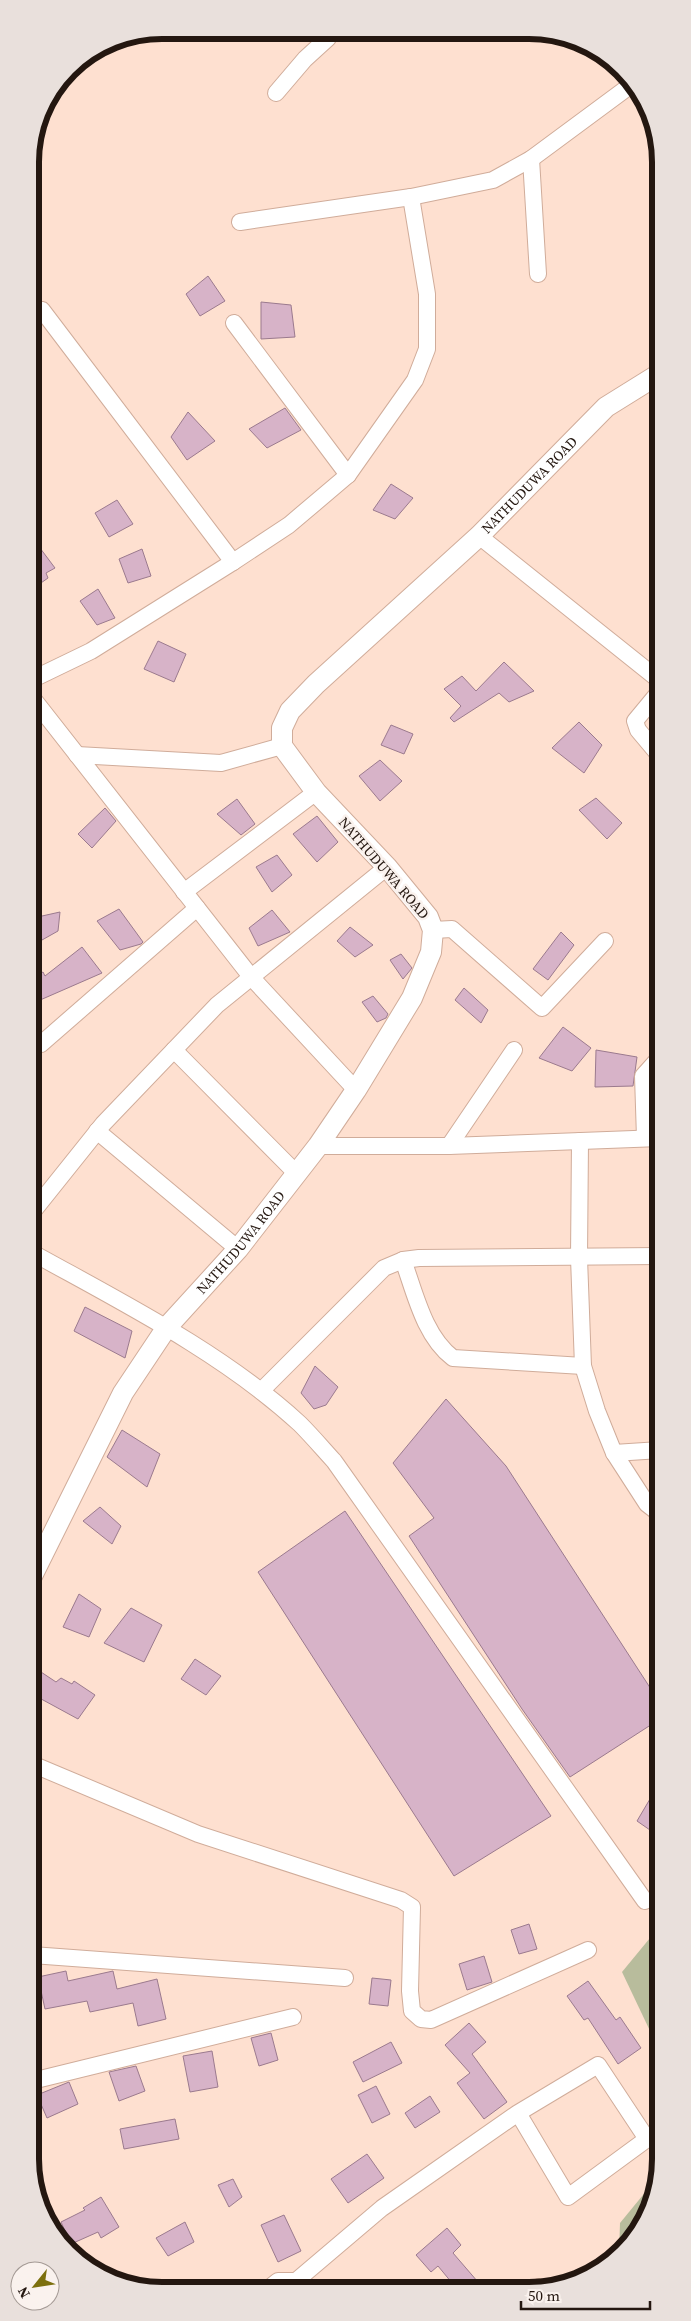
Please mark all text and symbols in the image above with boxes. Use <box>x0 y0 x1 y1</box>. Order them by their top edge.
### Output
street label: NATHUDUWA ROAD <box>477 432 582 538</box>
street label: NATHUDUWA ROAD <box>334 813 434 923</box>
street label: NATHUDUWA ROAD <box>192 1186 290 1298</box>
north arrow <box>10 2261 60 2311</box>
scale bar <box>521 2278 650 2310</box>
text: N <box>13 2283 35 2302</box>
text: 50 m <box>528 2285 560 2306</box>

